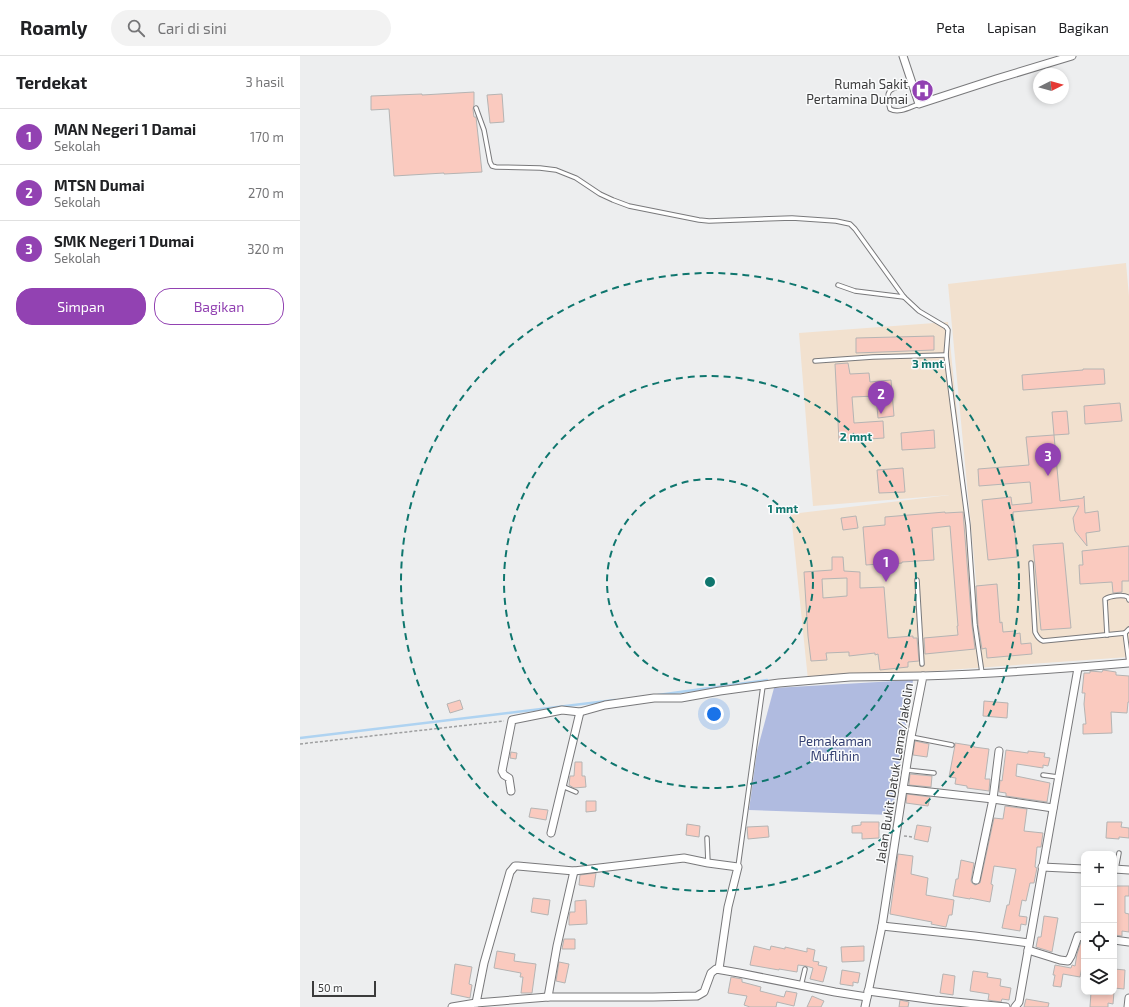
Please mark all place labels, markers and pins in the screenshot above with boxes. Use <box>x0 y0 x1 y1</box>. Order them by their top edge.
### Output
place label: Rumah Sakit Pertamina Dumai <box>806 76 908 107</box>
hospital icon: Rumah Sakit Pertamina Dumai <box>910 78 936 104</box>
pin: 2 <box>868 381 894 414</box>
pin: 3 <box>1035 443 1061 476</box>
pin: 1 <box>873 549 899 582</box>
centre of rings <box>703 575 717 589</box>

